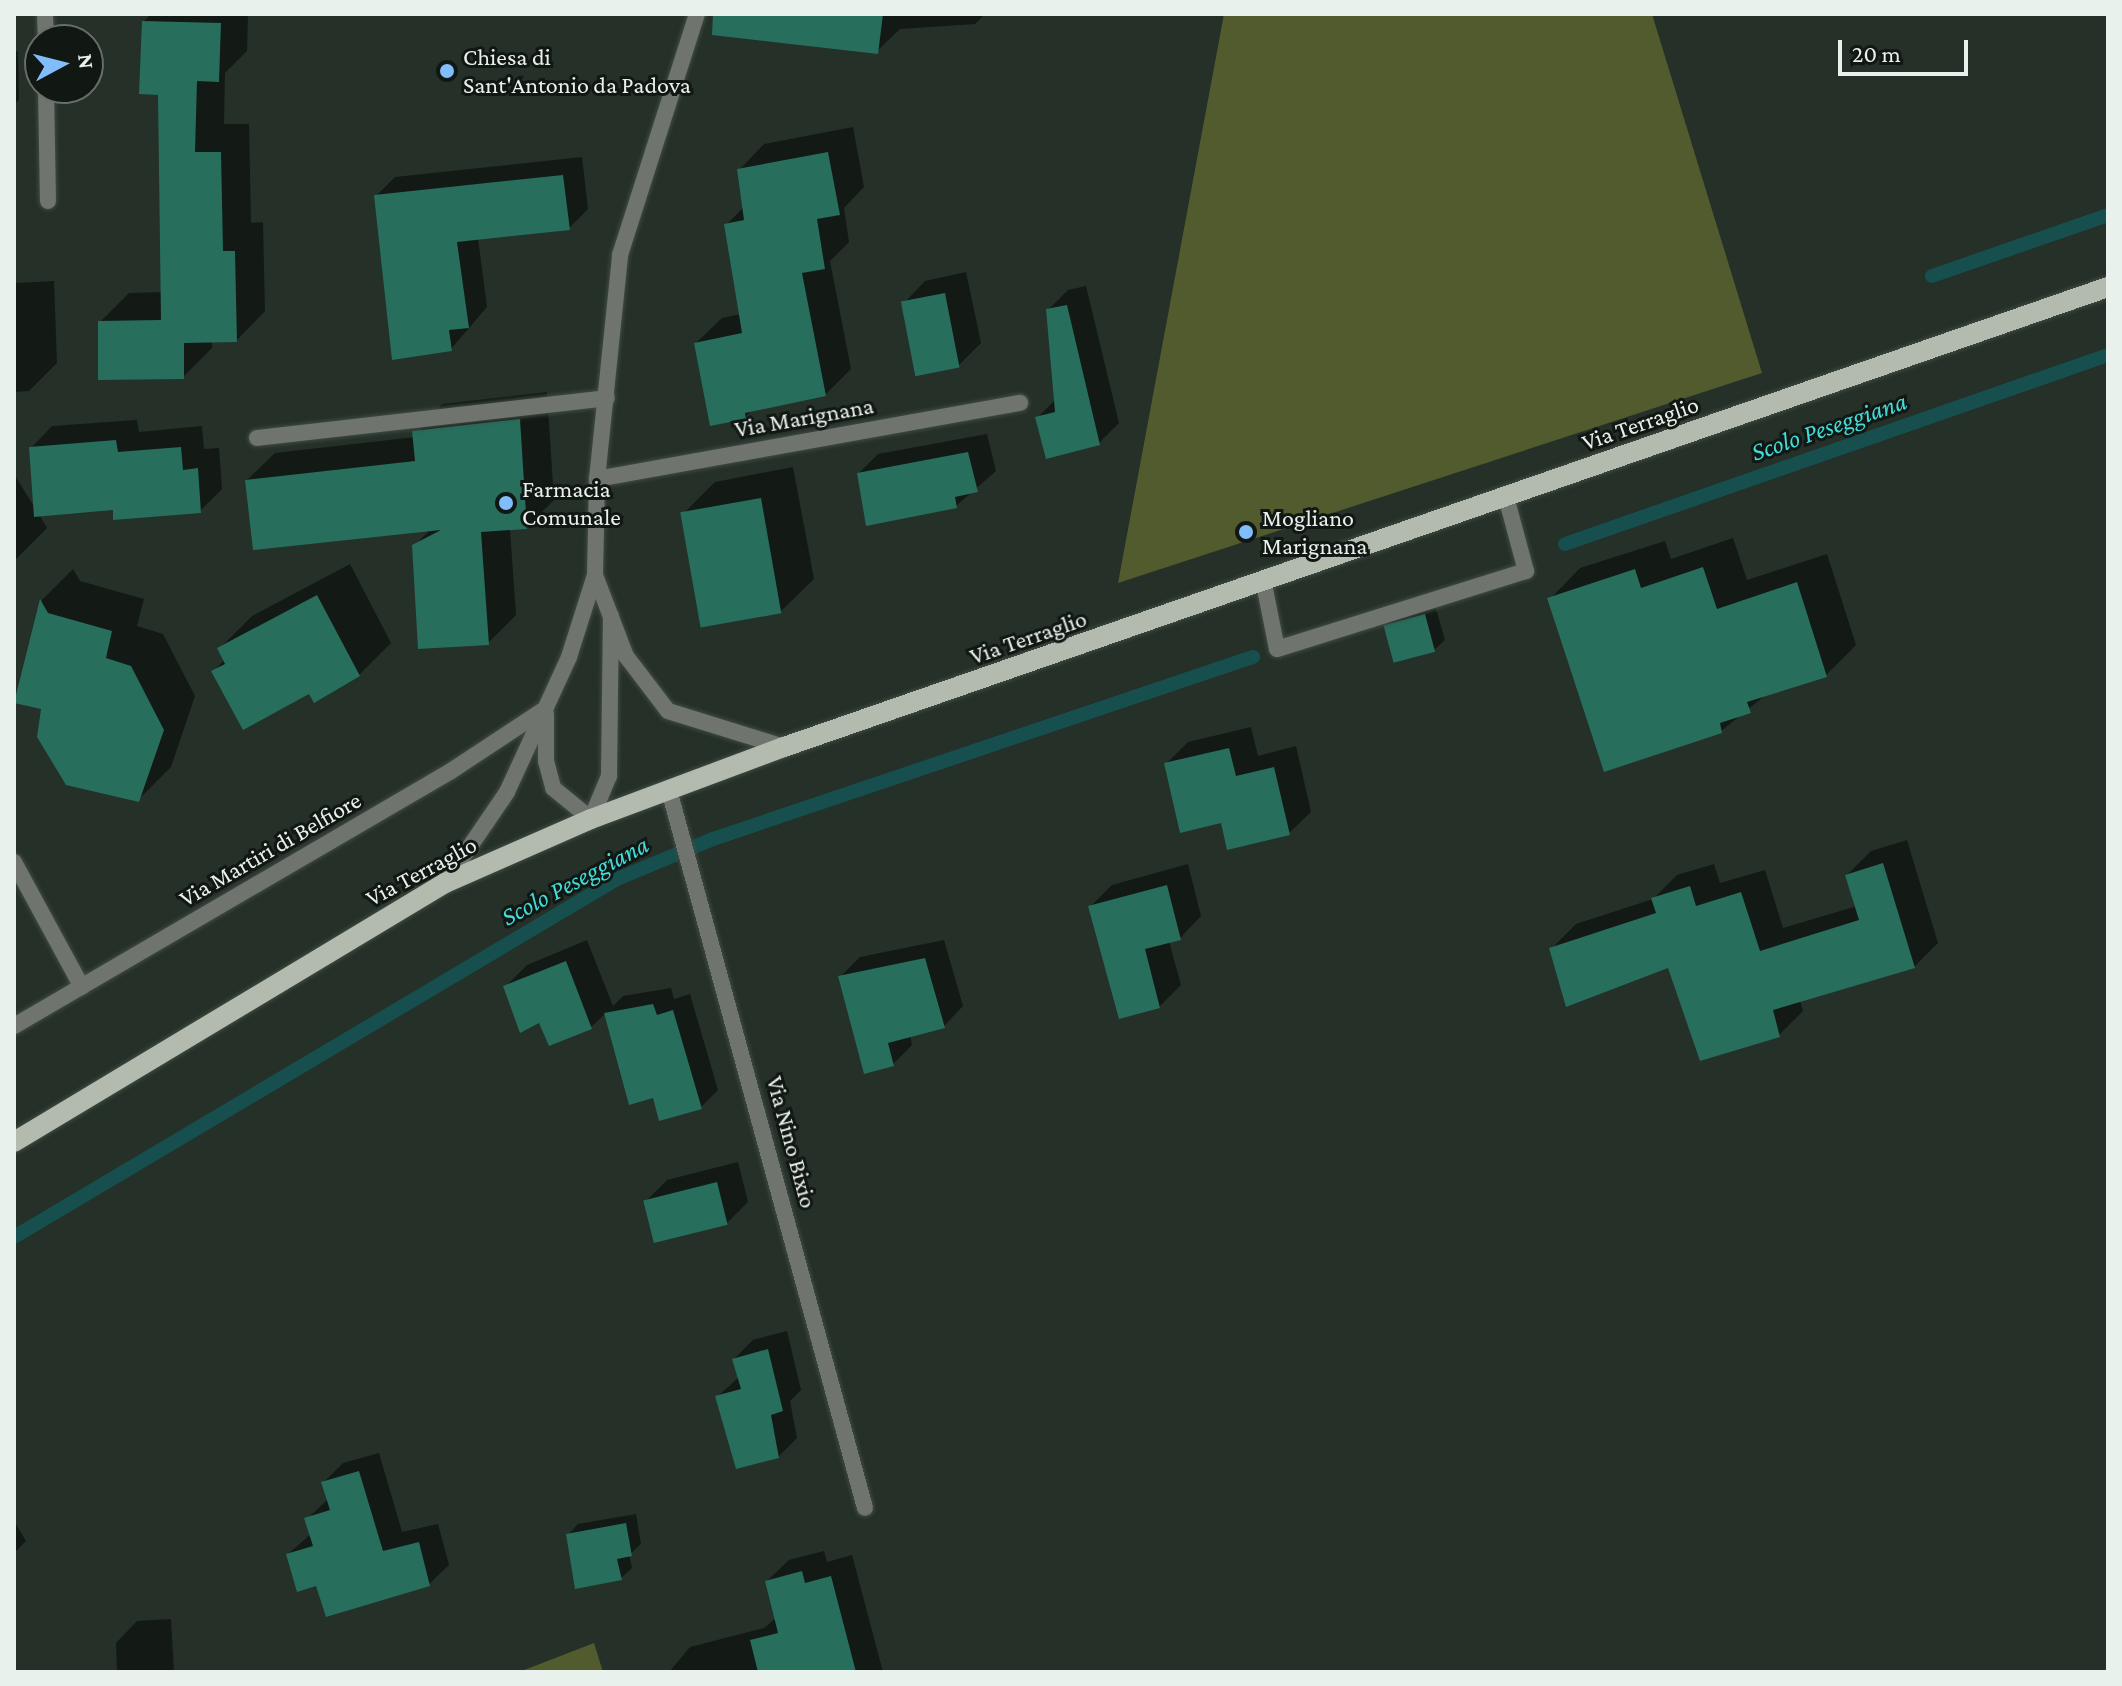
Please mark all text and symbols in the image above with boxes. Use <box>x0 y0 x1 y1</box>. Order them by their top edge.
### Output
north arrow <box>24 24 104 104</box>
scale bar <box>1842 24 1972 74</box>
text: 20 m <box>1852 40 1901 67</box>
place label: Chiesa di Sant'Antonio da Padova <box>463 43 691 99</box>
text: N <box>73 52 100 70</box>
marker: Chiesa di Sant'Antonio da Padova <box>438 62 456 80</box>
water label: Scolo Peseggiana <box>1747 386 1911 468</box>
street label: Via Terraglio <box>1578 390 1702 456</box>
street label: Via Marignana <box>732 391 876 443</box>
place label: Farmacia Comunale <box>522 475 621 531</box>
marker: Farmacia Comunale <box>497 494 515 512</box>
place label: Mogliano Marignana <box>1262 504 1367 560</box>
marker: Mogliano Marignana <box>1237 523 1255 541</box>
street label: Via Terraglio <box>966 604 1090 670</box>
street label: Via Martiri di Belfiore <box>174 785 366 913</box>
water label: Scolo Peseggiana <box>496 829 654 933</box>
street label: Via Terraglio <box>361 830 481 912</box>
street label: Via Nino Bixio <box>761 1073 823 1211</box>

